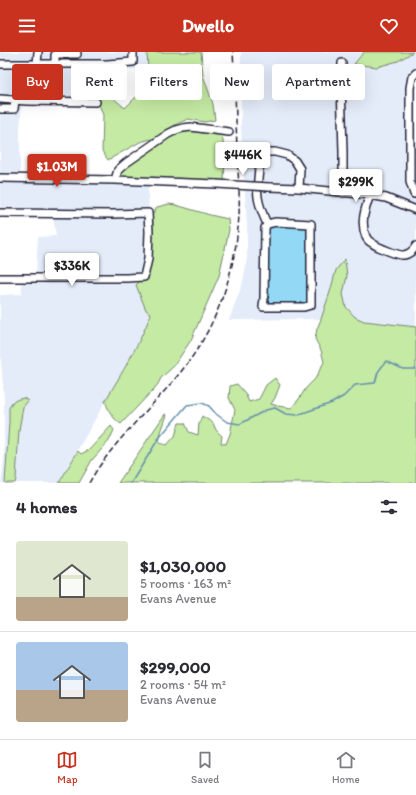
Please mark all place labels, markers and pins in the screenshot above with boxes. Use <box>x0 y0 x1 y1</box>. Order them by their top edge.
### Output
pin: $446K <box>215 142 271 176</box>
pin: $1.03M <box>24 154 90 188</box>
pin: $299K <box>328 169 384 203</box>
pin: $336K <box>44 253 100 287</box>

